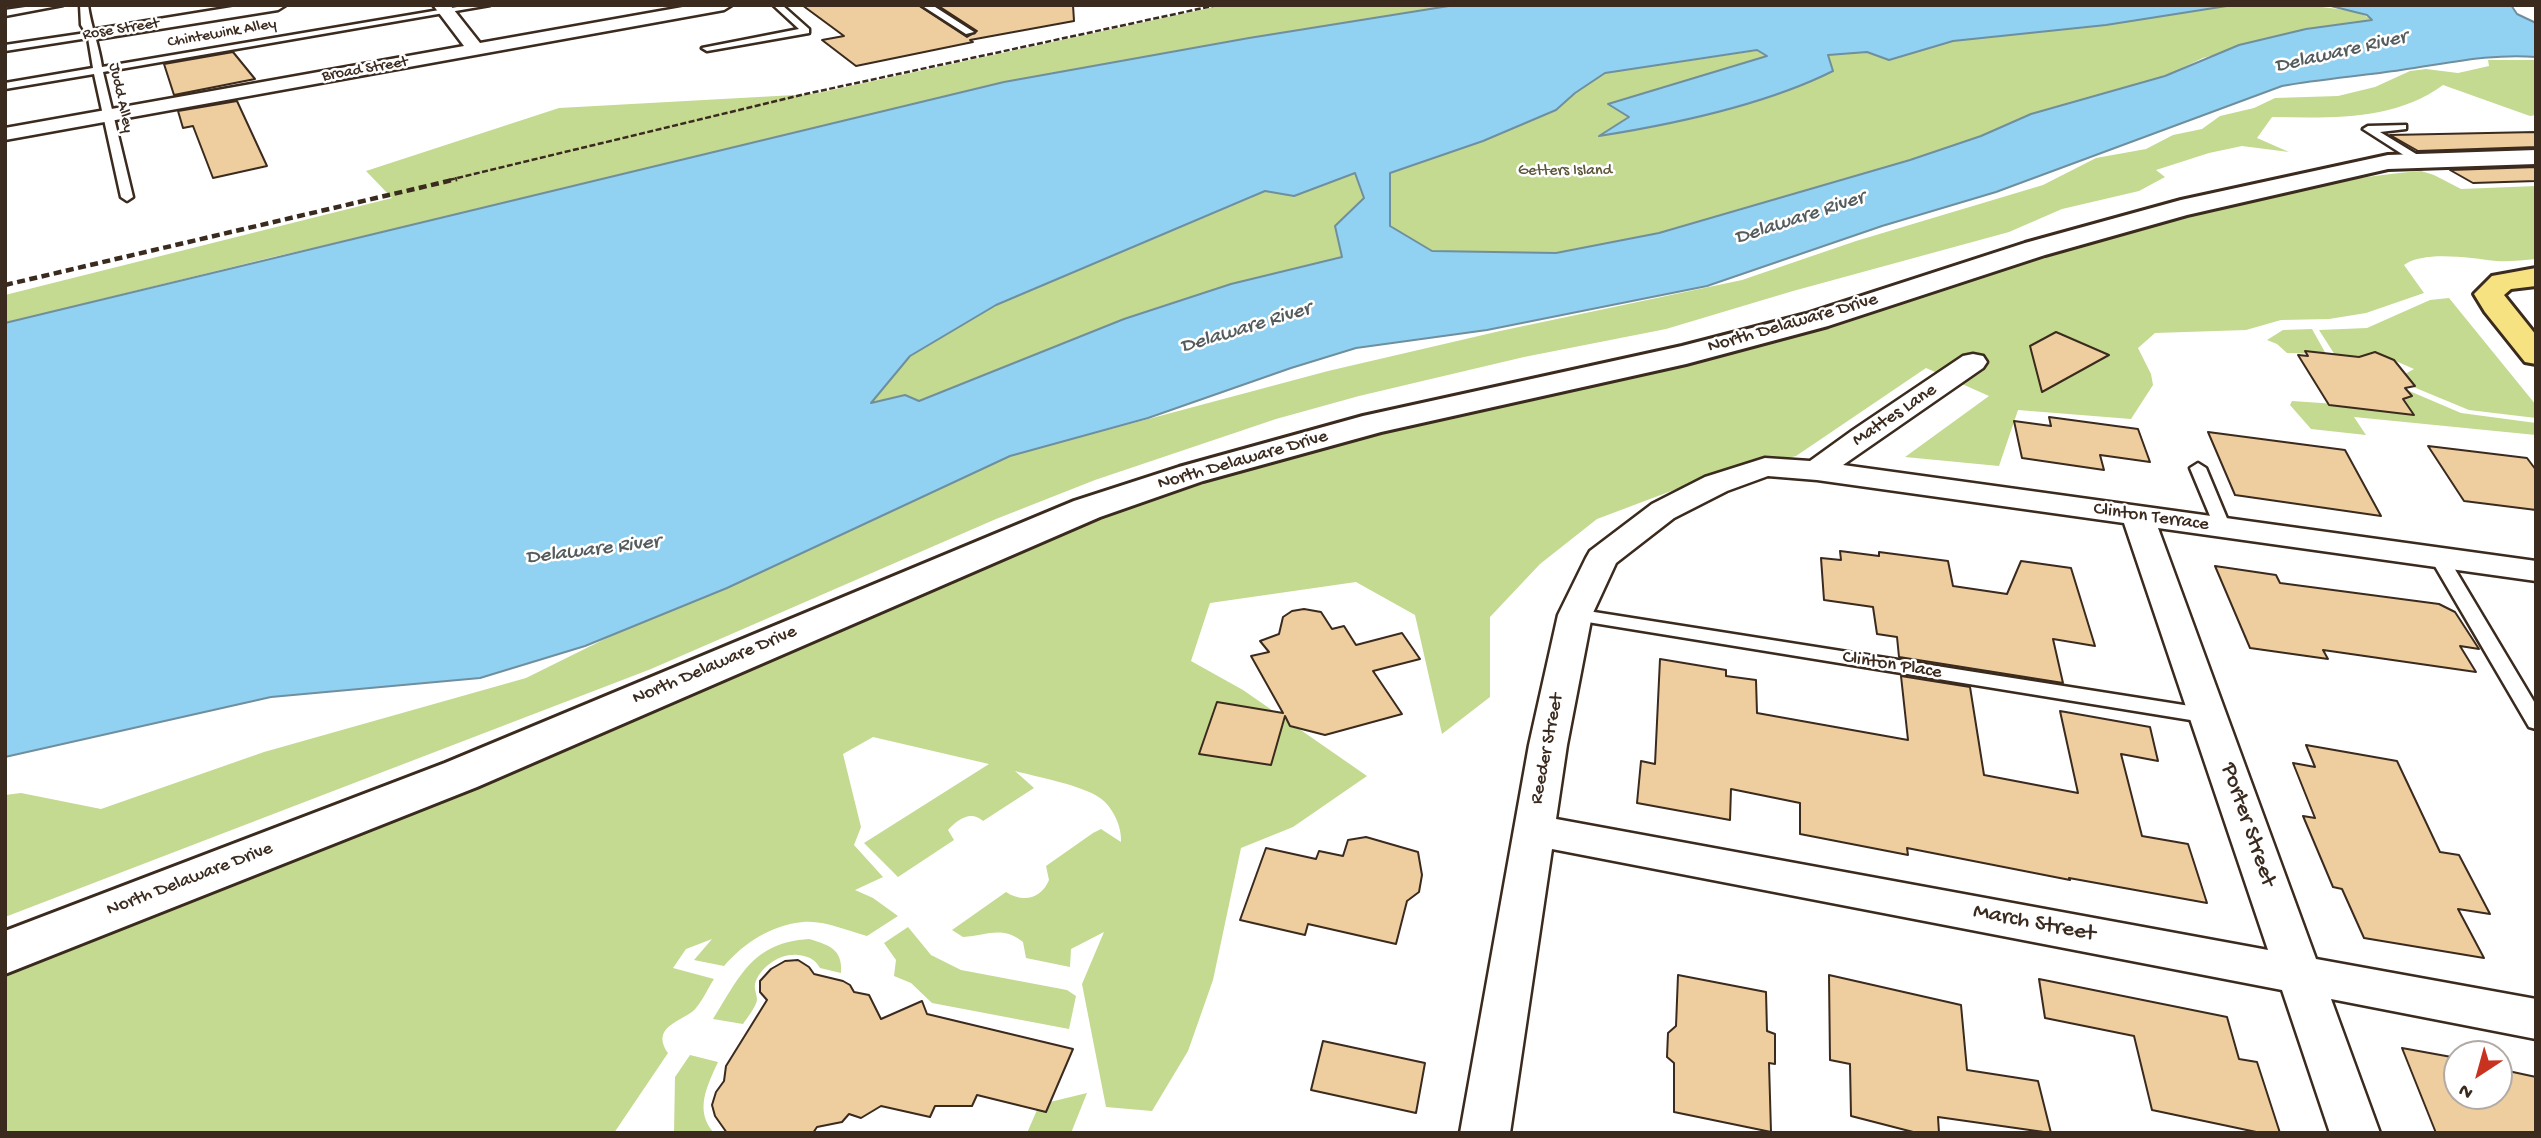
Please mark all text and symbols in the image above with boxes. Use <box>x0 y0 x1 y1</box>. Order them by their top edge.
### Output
street label: Rose Street <box>81 14 161 46</box>
street label: Chintewink Alley <box>166 15 278 53</box>
water label: Delaware River <box>2272 26 2410 80</box>
street label: Broad Street <box>321 53 409 87</box>
street label: Judd Alley <box>103 61 137 135</box>
park label: Getters Island <box>1518 162 1612 182</box>
water label: Delaware River <box>1732 186 1868 252</box>
street label: North Delaware Drive <box>1705 289 1881 359</box>
water label: Delaware River <box>1178 297 1314 361</box>
street label: Mattes Lane <box>1848 379 1942 453</box>
street label: North Delaware Drive <box>1155 426 1331 496</box>
street label: Clinton Terrace <box>2092 499 2210 537</box>
water label: Delaware River <box>524 530 662 572</box>
street label: North Delaware Drive <box>629 621 801 711</box>
street label: Clinton Place <box>1841 647 1943 685</box>
street label: Reeder Street <box>1526 692 1570 806</box>
street label: Porter Street <box>2213 760 2281 890</box>
street label: North Delaware Drive <box>104 838 276 922</box>
street label: March Street <box>1971 899 2097 949</box>
north arrow <box>2443 1040 2513 1110</box>
text: N <box>2455 1078 2478 1104</box>

